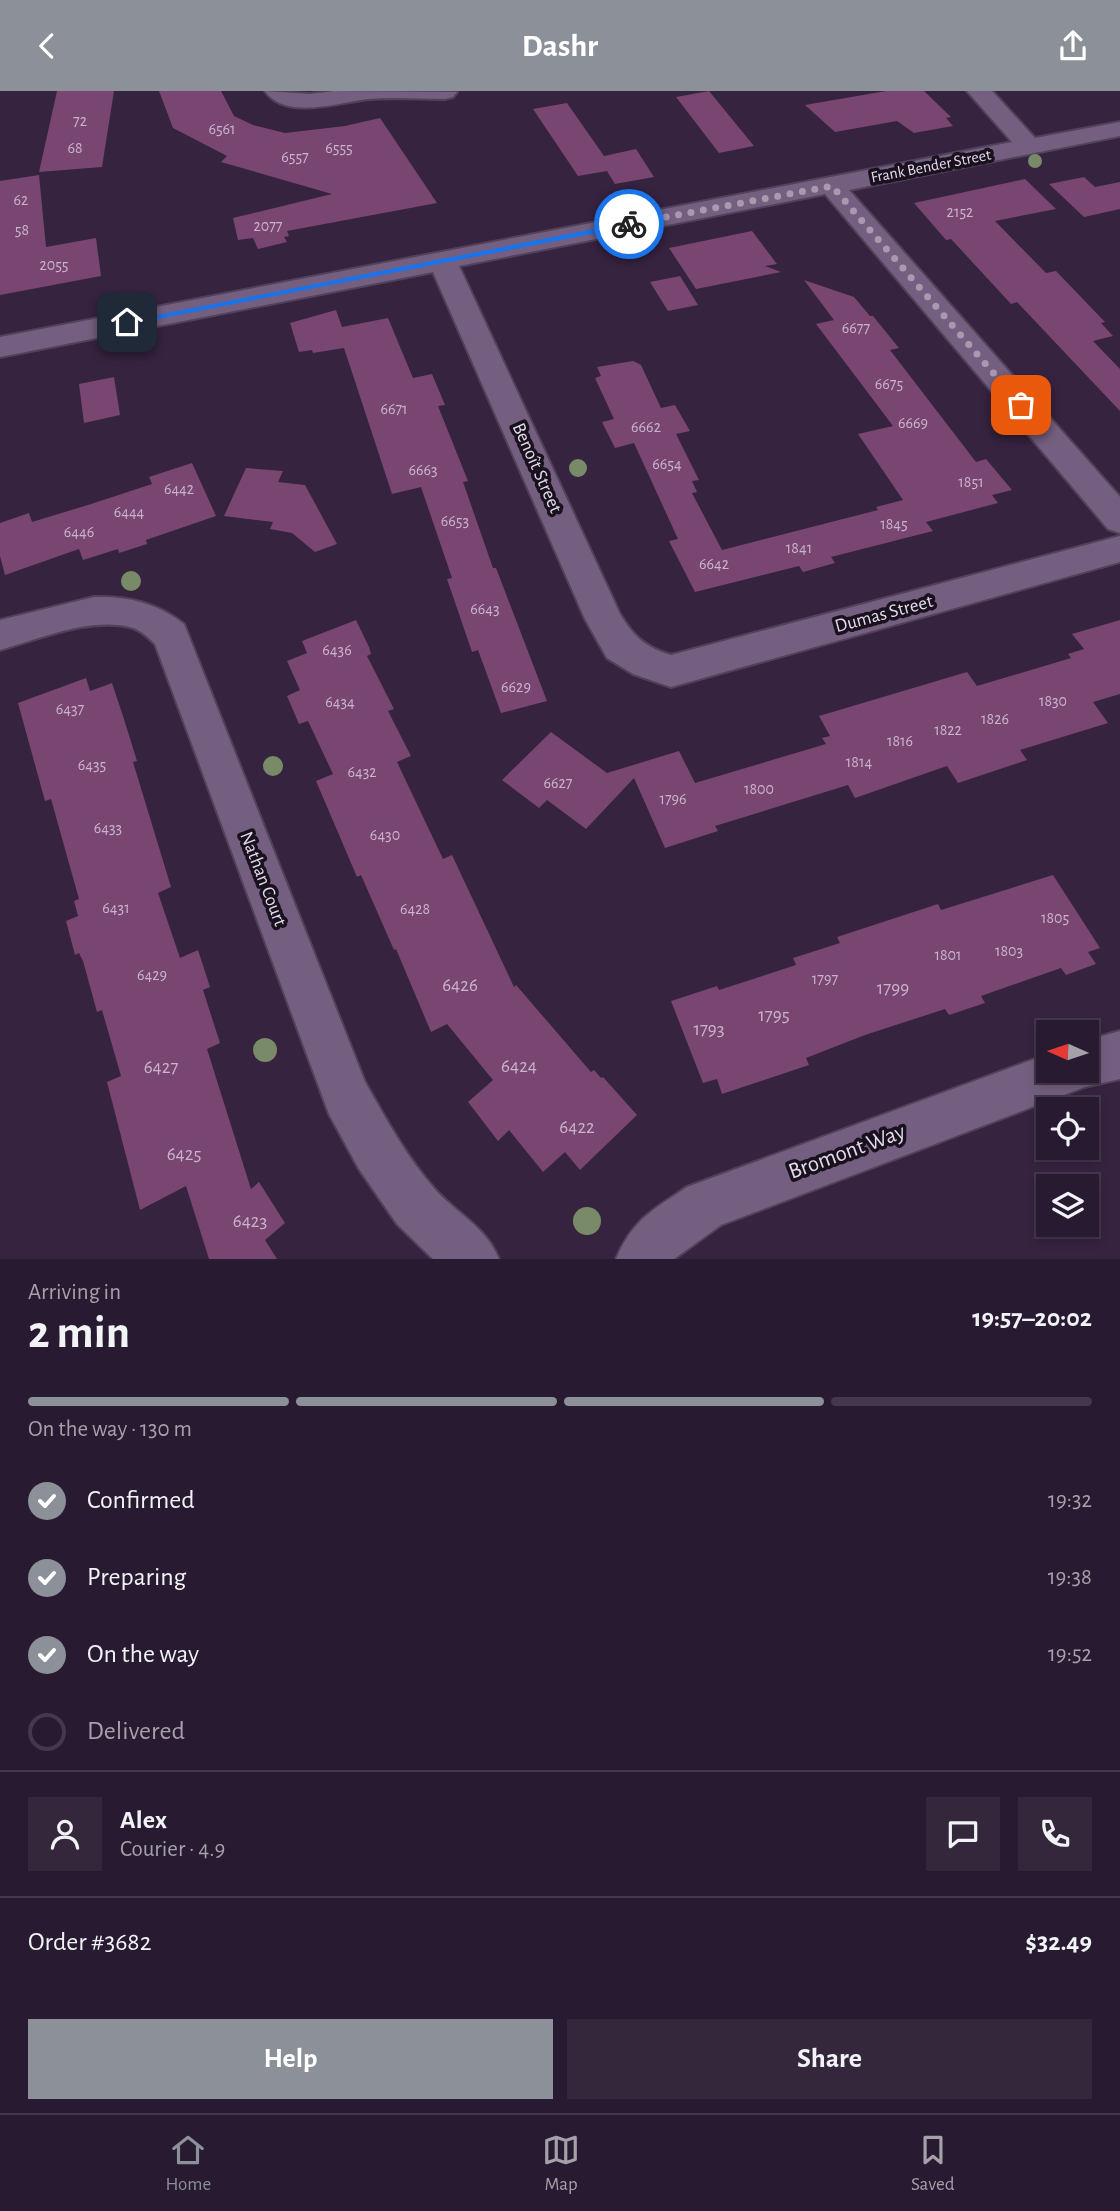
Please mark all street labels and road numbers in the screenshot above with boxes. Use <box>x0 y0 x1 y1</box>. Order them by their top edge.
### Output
street label: Frank Bender Street <box>870 147 992 185</box>
street label: Benoît Street <box>509 420 565 516</box>
street label: Dumas Street <box>833 592 935 636</box>
street label: Nathan Court <box>236 829 290 929</box>
street label: Bromont Way <box>786 1120 909 1184</box>

